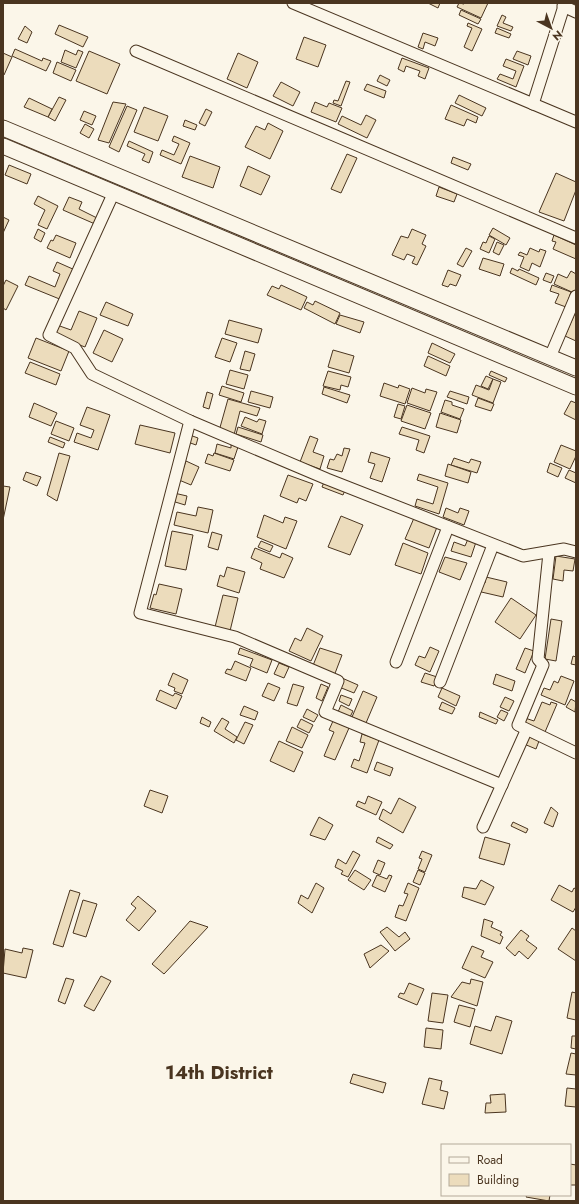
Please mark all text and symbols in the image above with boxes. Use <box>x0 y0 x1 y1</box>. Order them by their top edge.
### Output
north arrow <box>531 8 571 48</box>
text: N <box>549 27 566 44</box>
district label: 14th District <box>165 1059 273 1086</box>
legend <box>441 1144 571 1196</box>
text: Road <box>477 1151 503 1169</box>
text: Building <box>477 1171 519 1189</box>

